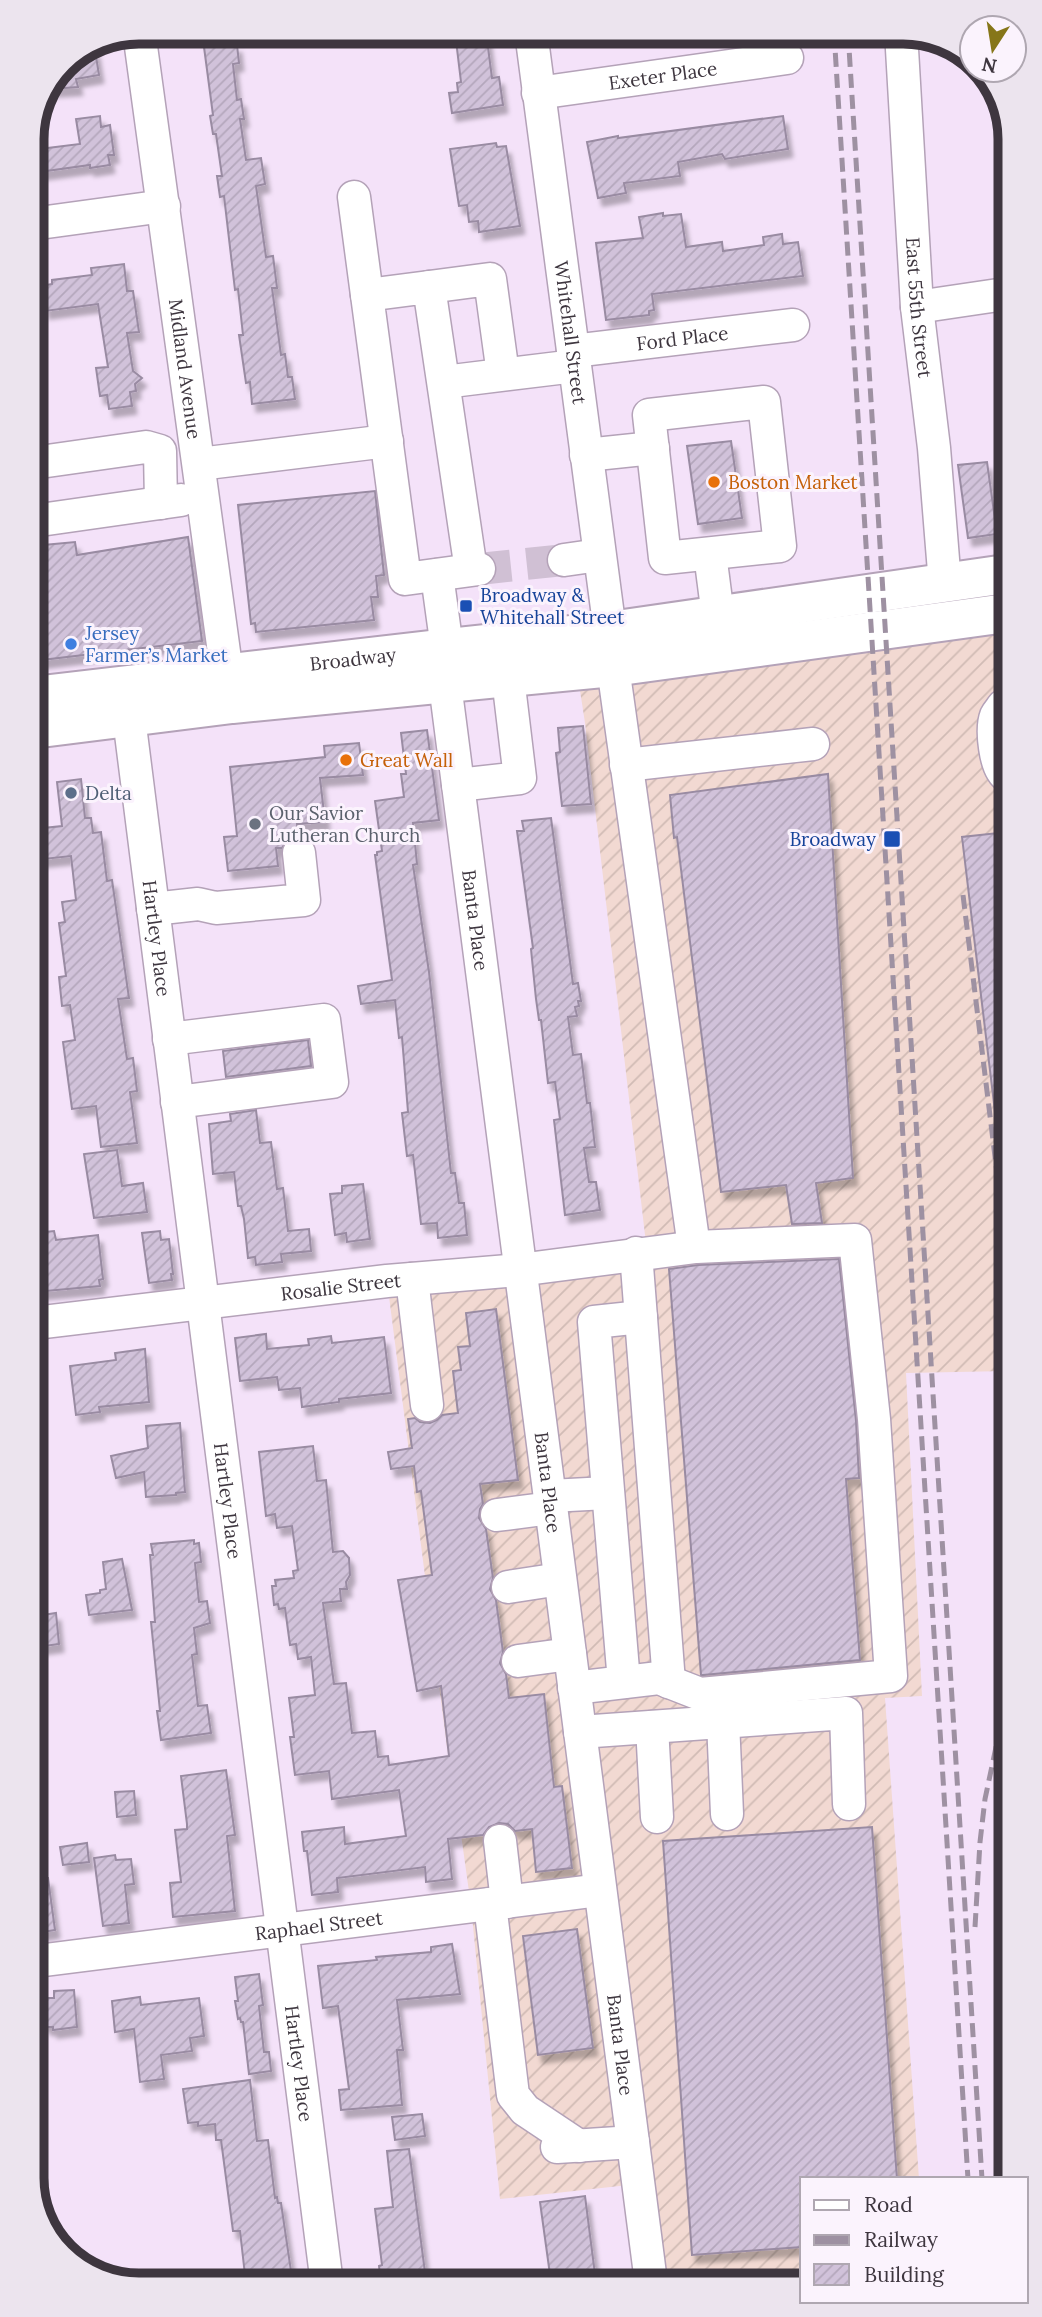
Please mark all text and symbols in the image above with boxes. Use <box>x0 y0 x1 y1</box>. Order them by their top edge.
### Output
north arrow <box>958 14 1028 84</box>
text: N <box>979 52 999 79</box>
street label: Exeter Place <box>607 56 719 95</box>
street label: East 55th Street <box>901 236 938 380</box>
street label: Whitehall Street <box>549 259 592 406</box>
street label: Midland Avenue <box>164 297 207 441</box>
street label: Ford Place <box>635 321 730 355</box>
place label: Boston Market <box>728 470 858 494</box>
marker: Boston Market <box>706 474 722 490</box>
place label: Broadway & Whitehall Street <box>480 583 625 629</box>
marker: Broadway & Whitehall Street <box>458 598 474 614</box>
place label: Jersey Farmer’s Market <box>84 621 229 667</box>
marker: Jersey Farmer’s Market <box>63 636 79 652</box>
street label: Broadway <box>308 642 397 676</box>
place label: Great Wall <box>360 748 453 772</box>
marker: Great Wall <box>338 752 354 768</box>
place label: Delta <box>85 781 132 805</box>
marker: Delta <box>63 785 79 801</box>
place label: Our Savior Lutheran Church <box>269 801 420 847</box>
marker: Our Savior Lutheran Church <box>247 816 263 832</box>
place label: Broadway <box>789 827 876 851</box>
marker: Broadway <box>882 829 902 849</box>
street label: Banta Place <box>457 868 494 972</box>
street label: Hartley Place <box>138 879 176 998</box>
street label: Rosalie Street <box>279 1268 403 1306</box>
street label: Banta Place <box>530 1430 566 1534</box>
street label: Hartley Place <box>209 1441 247 1560</box>
street label: Raphael Street <box>253 1905 385 1945</box>
street label: Banta Place <box>602 1993 639 2097</box>
street label: Hartley Place <box>280 2004 318 2123</box>
legend <box>800 2177 1028 2303</box>
text: Road <box>864 2191 913 2218</box>
text: Railway <box>864 2226 938 2253</box>
text: Building <box>864 2261 944 2288</box>

